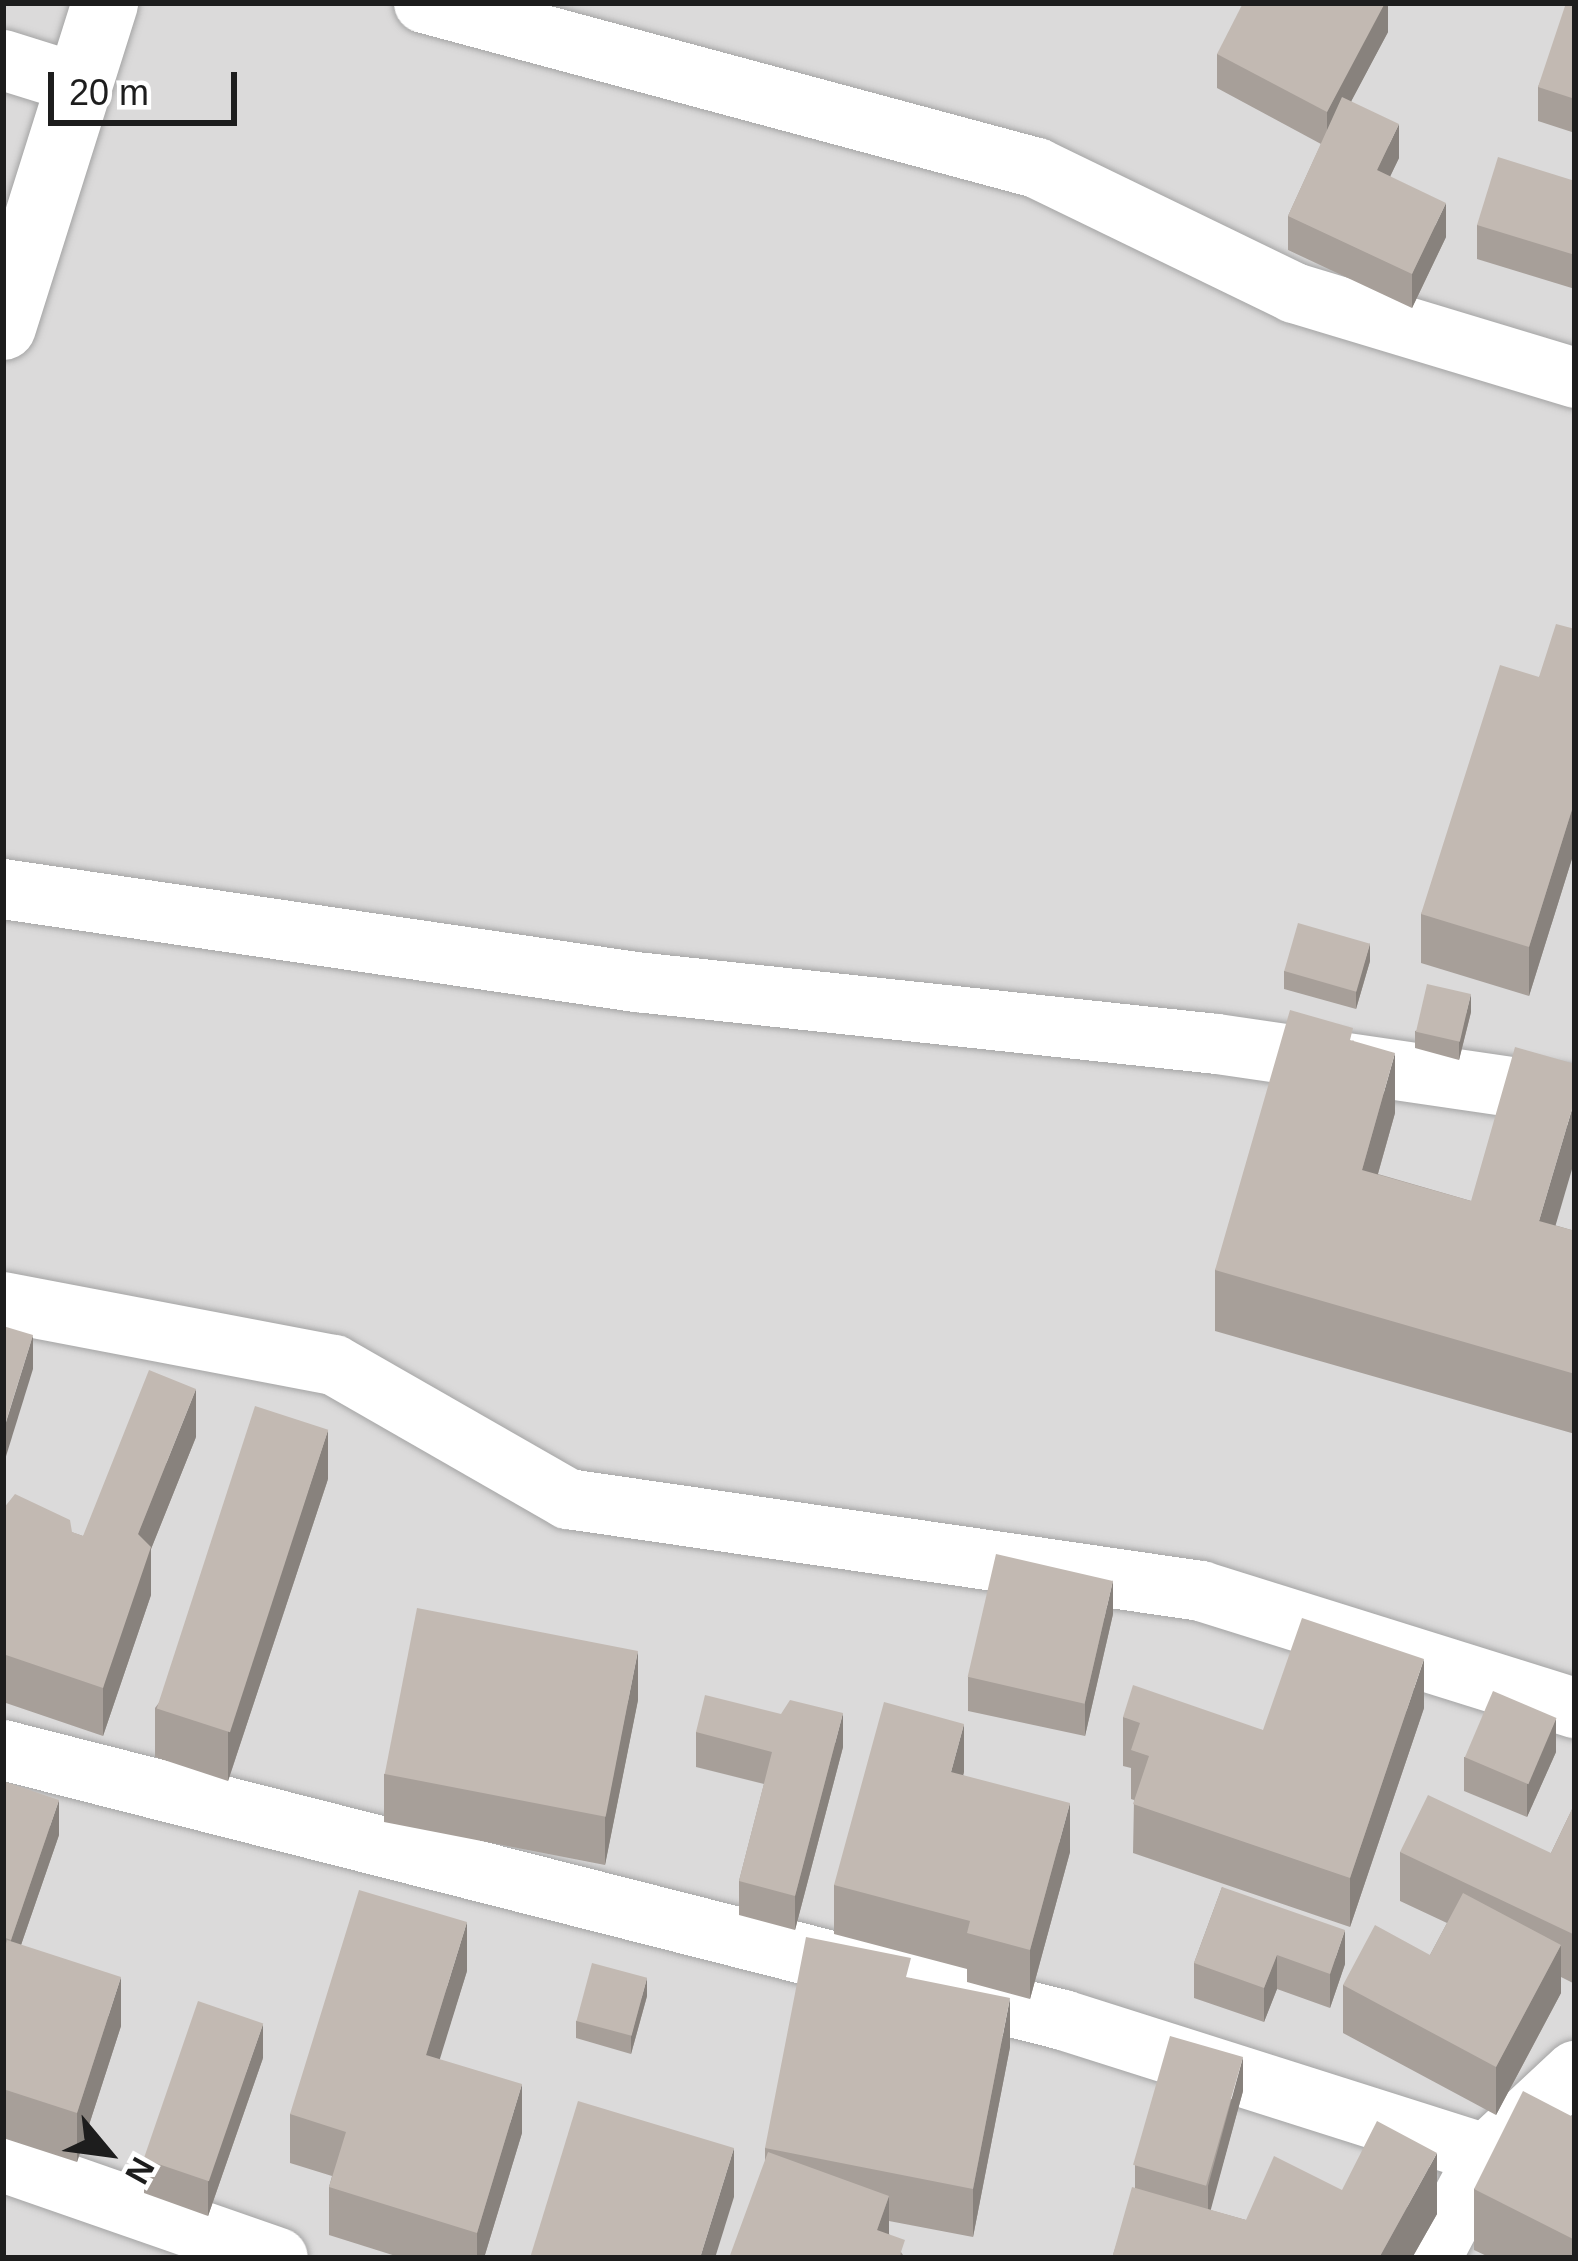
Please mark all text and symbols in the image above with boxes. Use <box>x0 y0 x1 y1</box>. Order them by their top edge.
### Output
scale bar <box>54 48 243 122</box>
text: 20 m <box>69 72 149 113</box>
north arrow <box>48 2093 168 2213</box>
text: N <box>118 2151 162 2190</box>

